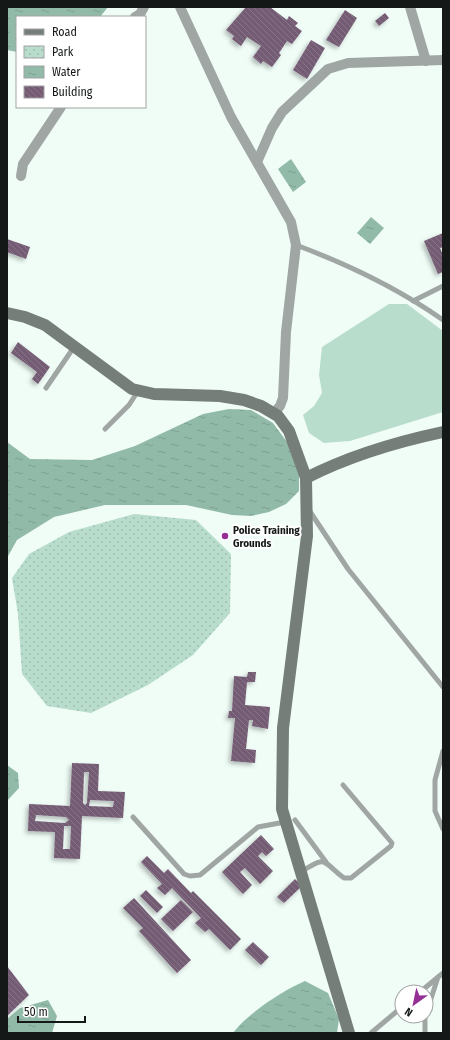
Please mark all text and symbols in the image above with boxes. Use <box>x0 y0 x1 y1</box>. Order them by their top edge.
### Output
legend <box>16 16 146 108</box>
text: Road <box>52 25 77 39</box>
text: Park <box>52 45 74 59</box>
text: Water <box>52 65 81 79</box>
text: Building <box>52 85 93 99</box>
place label: Police Training Grounds <box>233 524 300 550</box>
marker: Police Training Grounds <box>220 531 230 541</box>
north arrow <box>394 984 434 1024</box>
scale bar <box>18 998 85 1024</box>
text: 50 m <box>24 1005 48 1019</box>
text: N <box>403 1005 415 1019</box>

